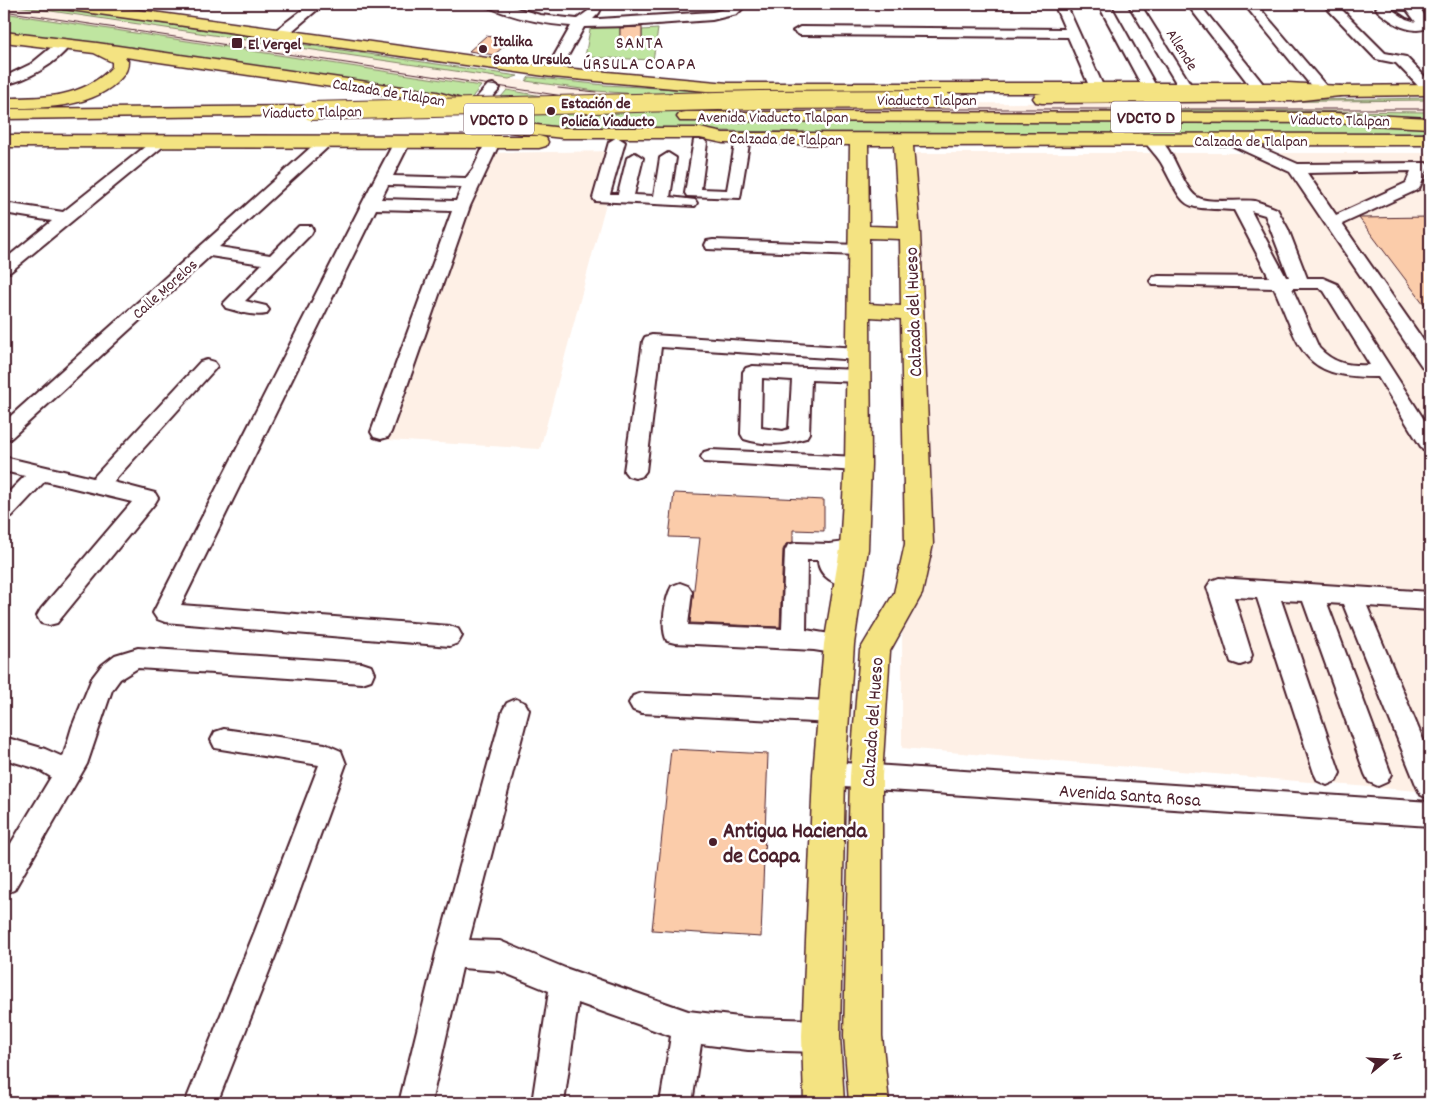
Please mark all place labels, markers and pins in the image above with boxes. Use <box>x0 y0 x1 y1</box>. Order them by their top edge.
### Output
place label: Italika Santa Ursula <box>493 31 572 72</box>
place label: El Vergel <box>248 34 301 57</box>
marker: El Vergel <box>230 36 244 50</box>
marker: Italika Santa Ursula <box>477 43 489 55</box>
place label: Estación de Policía Viaducto <box>561 93 655 134</box>
marker: Estación de Policía Viaducto <box>545 105 557 117</box>
place label: Antigua Hacienda de Coapa <box>723 817 867 873</box>
marker: Antigua Hacienda de Coapa <box>707 836 719 848</box>

